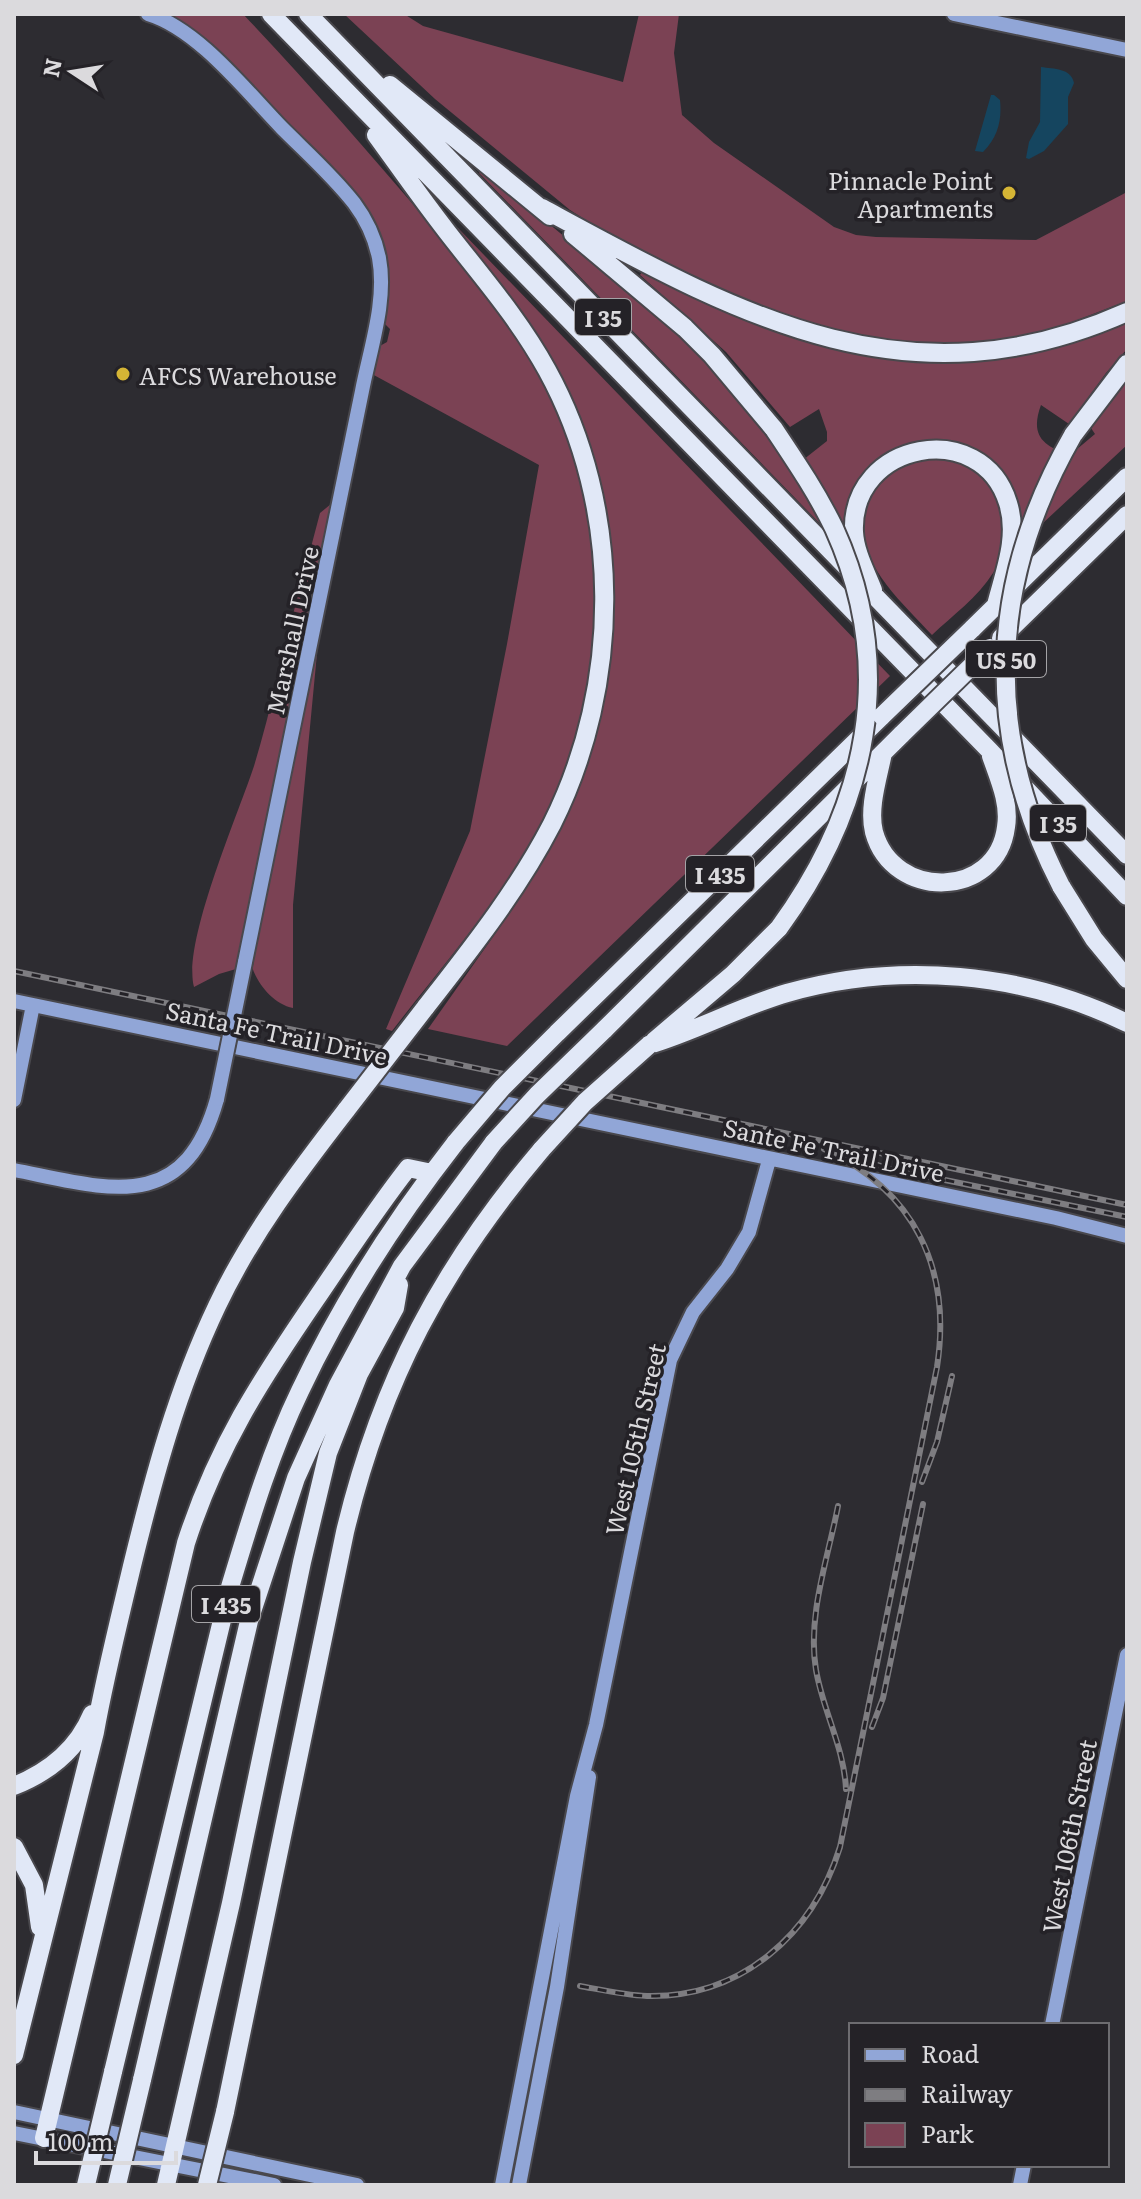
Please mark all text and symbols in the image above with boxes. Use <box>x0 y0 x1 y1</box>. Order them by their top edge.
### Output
north arrow <box>32 32 112 112</box>
text: N <box>33 55 69 80</box>
place label: Pinnacle Point Apartments <box>828 162 993 225</box>
marker: Pinnacle Point Apartments <box>1000 184 1018 202</box>
road number: I 35 <box>575 299 631 335</box>
place label: AFCS Warehouse <box>139 357 337 392</box>
marker: AFCS Warehouse <box>114 365 132 383</box>
street label: Marshall Drive <box>256 543 326 717</box>
road number: US 50 <box>966 641 1046 677</box>
road number: I 35 <box>1030 805 1086 841</box>
road number: I 435 <box>686 856 754 892</box>
street label: Santa Fe Trail Drive <box>163 991 391 1073</box>
street label: Sante Fe Trail Drive <box>720 1108 948 1190</box>
street label: West 105th Street <box>595 1339 673 1538</box>
road number: I 435 <box>192 1586 260 1622</box>
street label: West 106th Street <box>1032 1736 1104 1936</box>
legend <box>849 2023 1109 2167</box>
text: Road <box>921 2035 980 2070</box>
text: Railway <box>921 2075 1013 2110</box>
scale bar <box>36 2115 176 2165</box>
text: Park <box>921 2115 974 2150</box>
text: 100 m <box>48 2123 114 2158</box>

